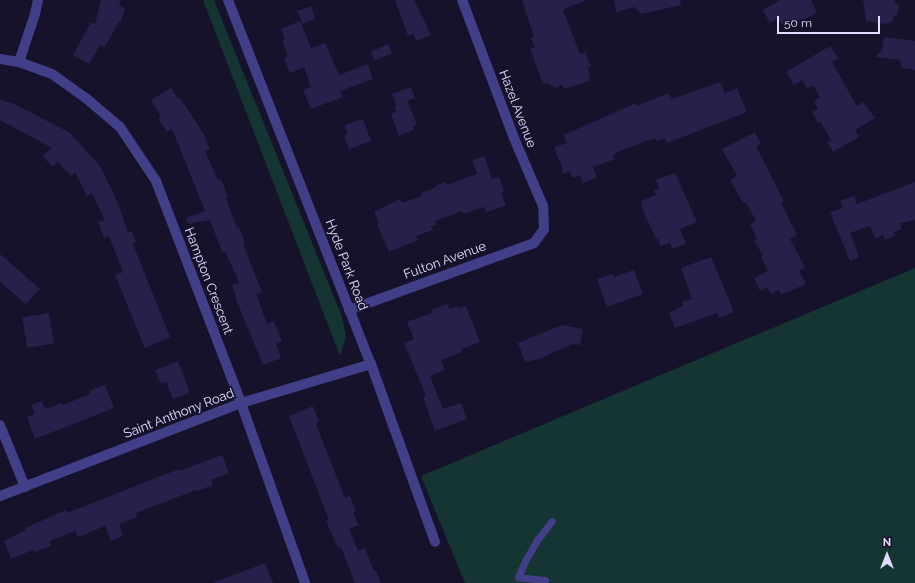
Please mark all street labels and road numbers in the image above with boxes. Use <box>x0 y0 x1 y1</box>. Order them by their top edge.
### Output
street label: Hazel Avenue <box>495 67 539 151</box>
street label: Hyde Park Road <box>321 217 371 313</box>
street label: Hampton Crescent <box>180 225 236 337</box>
street label: Fulton Avenue <box>401 239 489 283</box>
street label: Saint Anthony Road <box>121 386 237 442</box>

